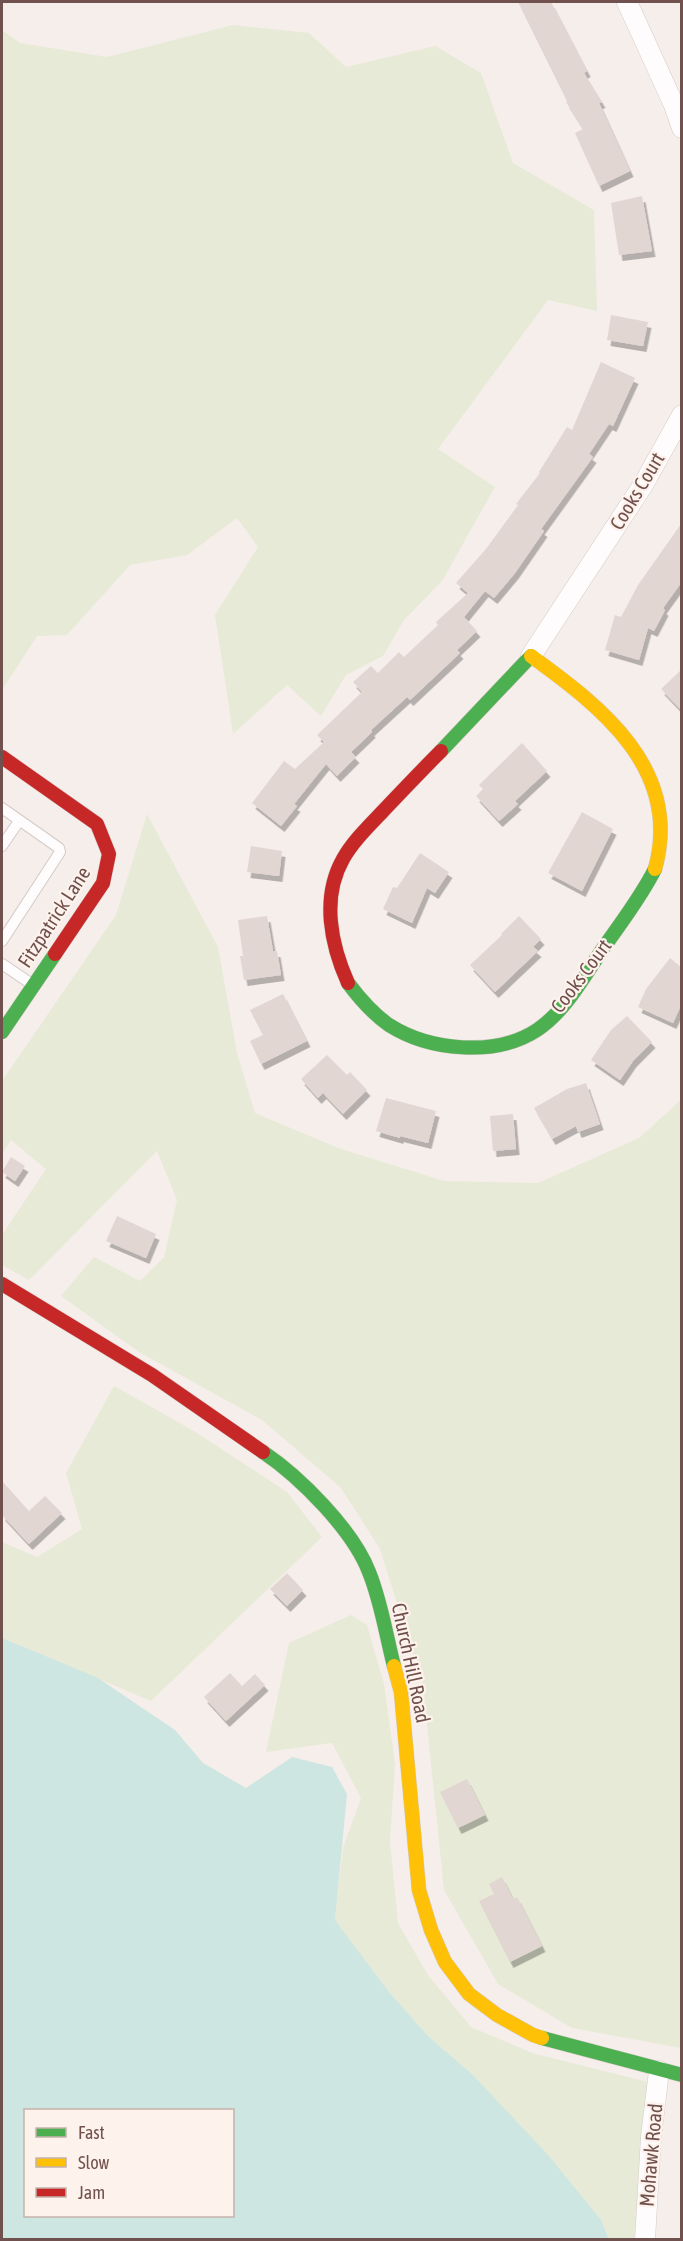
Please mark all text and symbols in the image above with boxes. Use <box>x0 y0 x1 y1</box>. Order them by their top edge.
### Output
street label: Cooks Court <box>605 448 669 533</box>
street label: Fitzpatrick Lane <box>13 862 95 971</box>
street label: Cooks Court <box>546 934 616 1017</box>
street label: Church Hill Road <box>388 1601 435 1725</box>
street label: Mohawk Road <box>635 2102 666 2207</box>
legend <box>24 2109 234 2217</box>
text: Fast <box>78 2122 105 2143</box>
text: Slow <box>78 2152 109 2173</box>
text: Jam <box>78 2182 105 2203</box>

